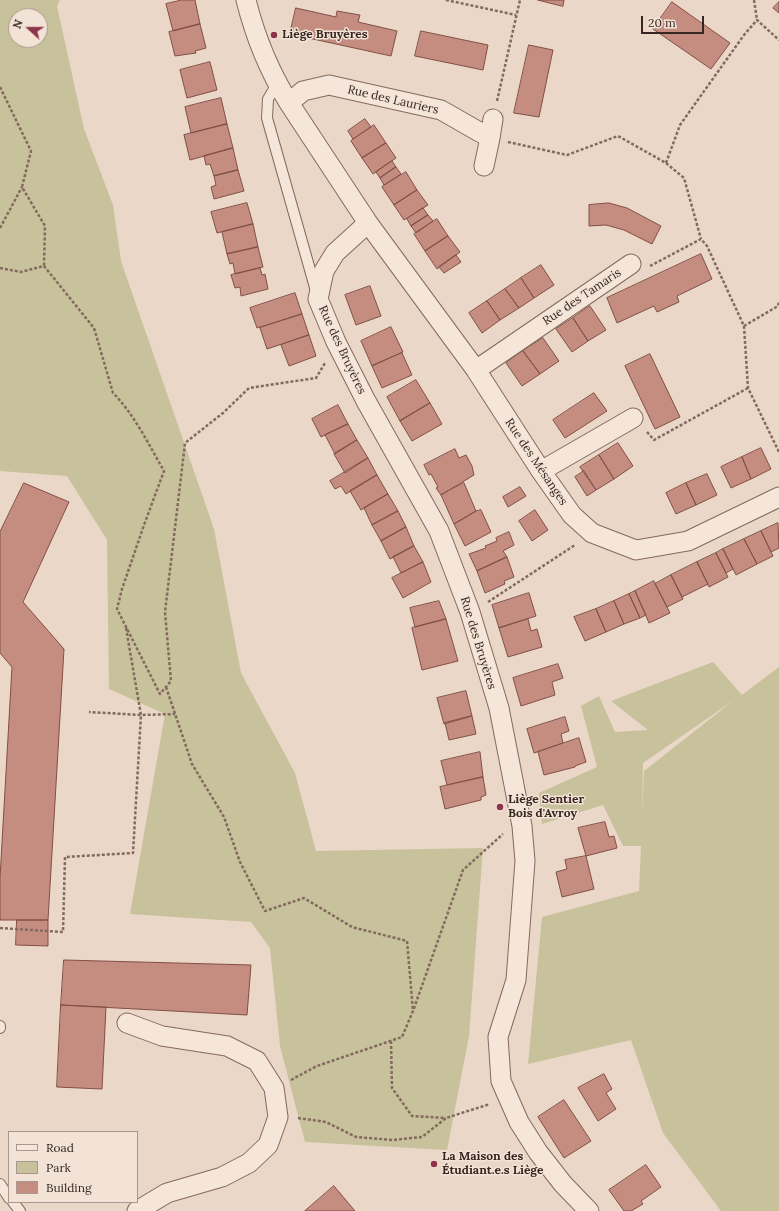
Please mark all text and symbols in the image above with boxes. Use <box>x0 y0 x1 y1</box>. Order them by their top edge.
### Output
north arrow <box>8 8 48 48</box>
scale bar <box>643 8 706 34</box>
text: 20 m <box>648 15 676 30</box>
text: N <box>10 18 26 31</box>
place label: Liège Bruyères <box>282 28 368 42</box>
marker: Liège Bruyères <box>269 30 279 40</box>
street label: Rue des Lauriers <box>346 83 440 117</box>
street label: Rue des Tamaris <box>540 265 624 329</box>
street label: Rue des Bruyères <box>315 303 369 397</box>
street label: Rue des Mésanges <box>502 416 570 508</box>
street label: Rue des Bruyères <box>457 595 499 691</box>
place label: Liège Sentier Bois d'Avroy <box>508 793 584 821</box>
marker: Liège Sentier Bois d'Avroy <box>495 802 505 812</box>
legend <box>8 1131 138 1203</box>
text: Road <box>46 1140 74 1155</box>
place label: La Maison des Étudiant.e.s Liège <box>442 1150 543 1178</box>
marker: La Maison des Étudiant.e.s Liège <box>429 1159 439 1169</box>
text: Park <box>46 1160 71 1175</box>
text: Building <box>46 1180 92 1195</box>

